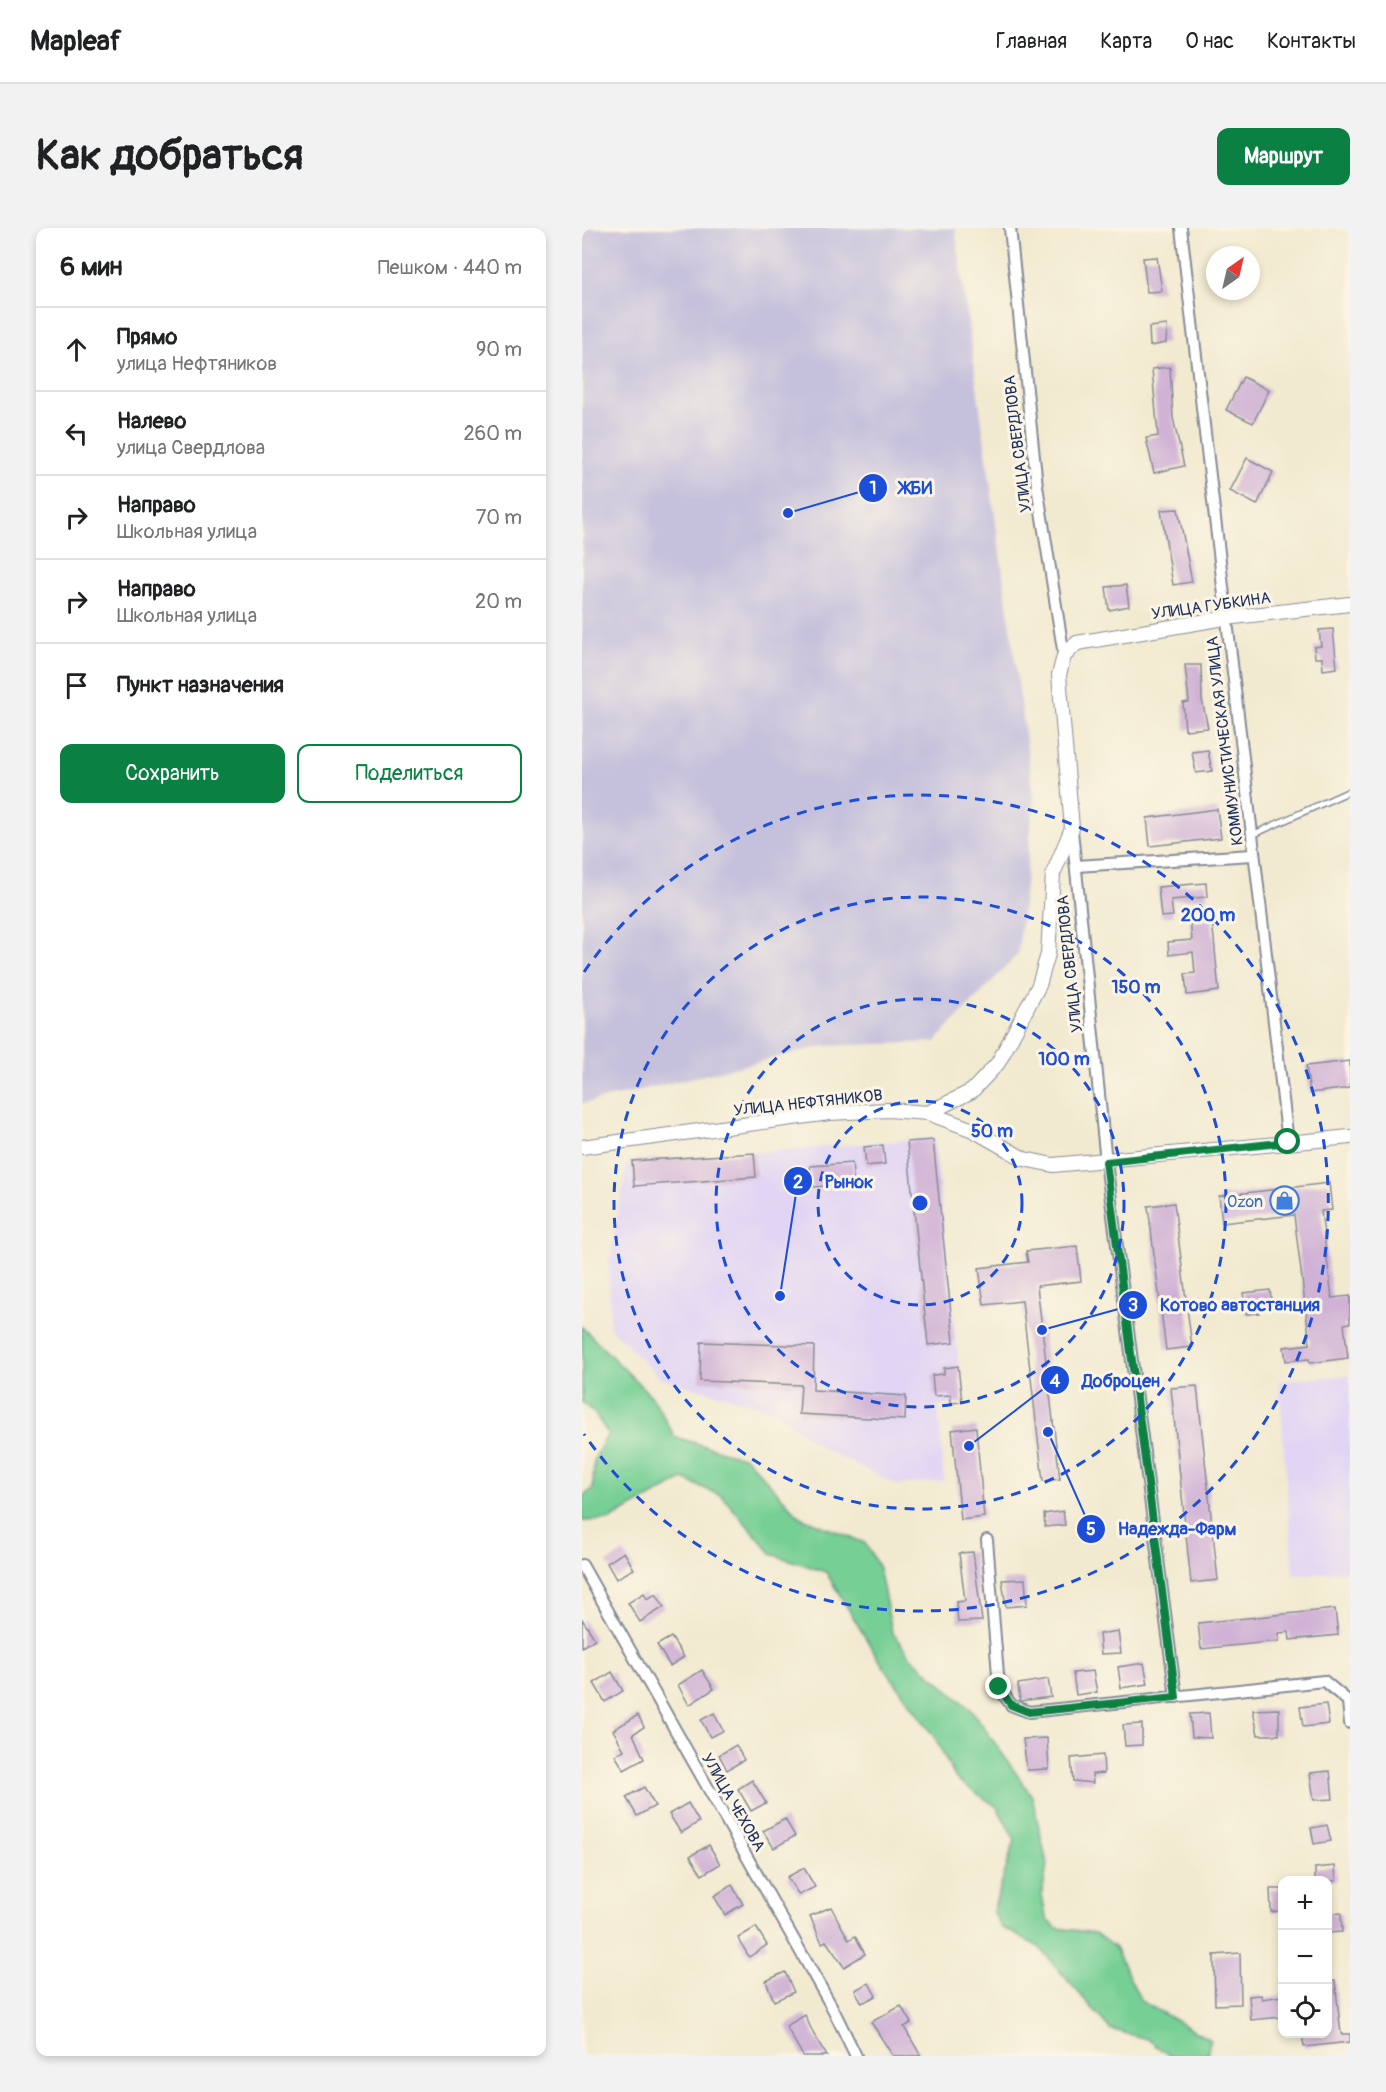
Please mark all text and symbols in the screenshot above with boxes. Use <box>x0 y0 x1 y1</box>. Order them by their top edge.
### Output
text: Mapleaf <box>30 24 121 59</box>
text: Главная <box>996 28 1067 55</box>
text: Карта <box>1100 28 1152 55</box>
text: О нас <box>1185 28 1234 55</box>
text: Контакты <box>1267 28 1356 55</box>
button: Маршрут <box>1217 128 1350 185</box>
text: Как добраться <box>36 130 303 182</box>
north arrow <box>1206 246 1260 300</box>
text: 6 мин <box>60 251 122 283</box>
text: Пешком · 440 m <box>378 255 522 280</box>
text: Прямо <box>117 323 177 351</box>
icon: ahead <box>60 333 93 366</box>
text: 90 m <box>476 337 522 362</box>
text: улица Нефтяников <box>117 351 277 376</box>
street label: УЛИЦА СВЕРДЛОВА <box>1000 374 1036 514</box>
text: Налево <box>117 407 186 435</box>
icon: left <box>60 417 93 450</box>
text: 260 m <box>463 421 522 446</box>
text: улица Свердлова <box>117 435 265 460</box>
callout: ЖБИ <box>858 470 944 506</box>
text: 1 <box>869 477 877 500</box>
text: ЖБИ <box>897 477 932 500</box>
text: Направо <box>117 491 196 519</box>
icon: right <box>60 501 93 534</box>
text: 70 m <box>476 505 522 530</box>
text: Школьная улица <box>117 519 257 544</box>
text: Направо <box>117 575 196 603</box>
icon: right <box>60 585 93 618</box>
street label: УЛИЦА ГУБКИНА <box>1150 588 1272 624</box>
text: 20 m <box>475 589 522 614</box>
text: Школьная улица <box>117 603 257 628</box>
street label: КОММУНИСТИЧЕСКАЯ УЛИЦА <box>1202 635 1248 847</box>
icon: arrive <box>60 669 93 702</box>
text: Пункт назначения <box>117 671 284 699</box>
button: Сохранить <box>60 744 285 803</box>
button: Поделиться <box>297 744 522 803</box>
street label: УЛИЦА СВЕРДЛОВА <box>1053 894 1087 1034</box>
text: 200 m <box>1181 904 1235 927</box>
text: 150 m <box>1112 976 1161 999</box>
text: 100 m <box>1038 1048 1090 1071</box>
street label: УЛИЦА НЕФТЯНИКОВ <box>733 1085 883 1121</box>
text: 50 m <box>971 1120 1013 1143</box>
route start <box>1274 1128 1300 1154</box>
callout: Рынок <box>783 1163 885 1199</box>
text: 2 <box>793 1171 803 1194</box>
text: Рынок <box>825 1171 873 1194</box>
shop icon: Ozon <box>1268 1185 1300 1217</box>
place label: Ozon <box>1227 1192 1263 1212</box>
centre of rings <box>910 1193 930 1213</box>
callout: Котово автостанция <box>1118 1287 1332 1323</box>
text: 3 <box>1128 1294 1138 1317</box>
text: Котово автостанция <box>1160 1294 1320 1317</box>
callout: Доброцен <box>1040 1362 1172 1398</box>
text: 4 <box>1050 1370 1061 1393</box>
text: Доброцен <box>1081 1370 1160 1393</box>
callout: Надежда-Фарм <box>1076 1511 1248 1547</box>
text: 5 <box>1086 1518 1096 1541</box>
text: Надежда-Фарм <box>1118 1518 1236 1541</box>
route end <box>985 1673 1011 1699</box>
street label: УЛИЦА ЧЕХОВА <box>697 1750 769 1855</box>
map controls <box>1278 1876 1332 2038</box>
button: + <box>1278 1876 1332 1930</box>
button: − <box>1278 1930 1332 1984</box>
button: locate <box>1278 1984 1332 2038</box>

